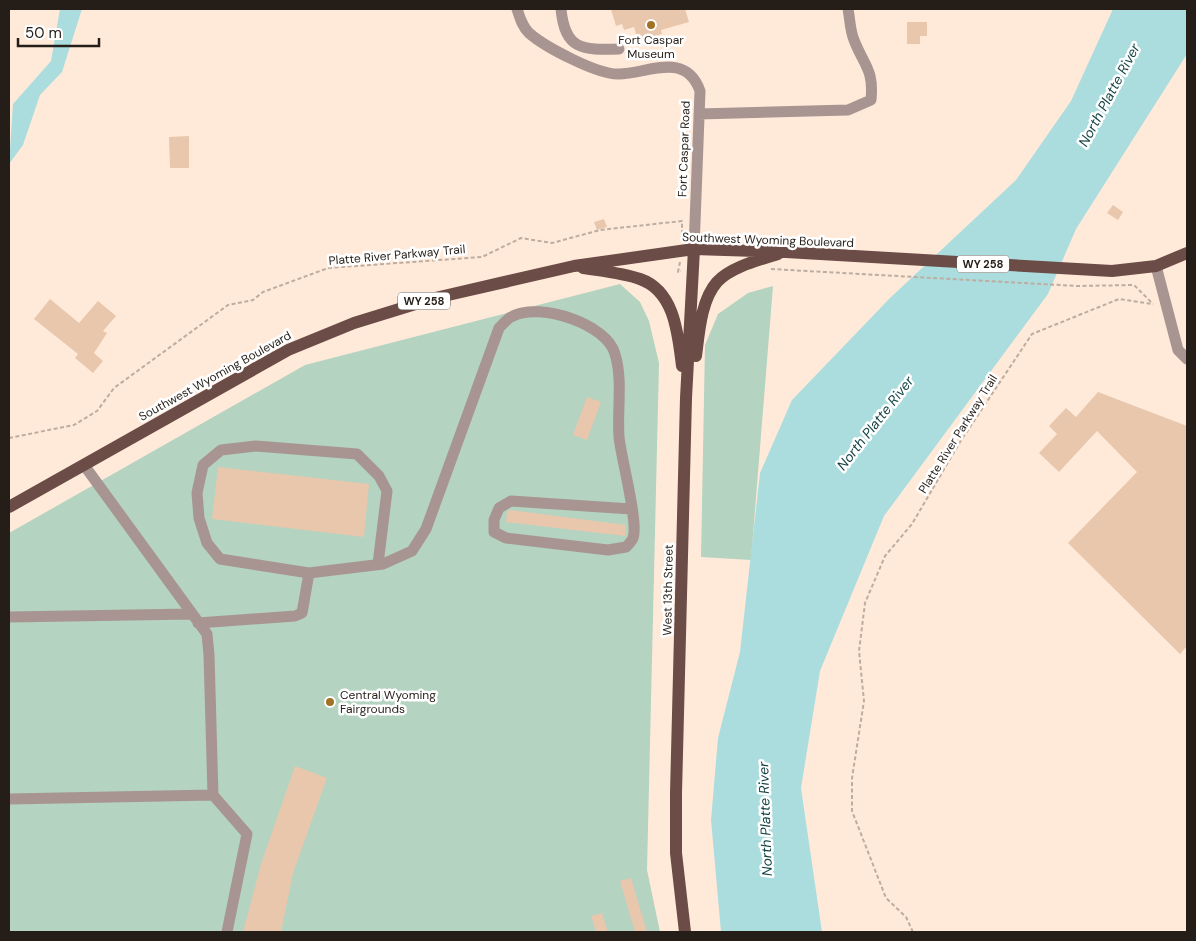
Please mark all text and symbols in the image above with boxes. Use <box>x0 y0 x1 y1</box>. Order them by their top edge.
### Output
scale bar <box>18 15 99 47</box>
marker: Fort Caspar Museum <box>645 19 657 31</box>
text: 50 m <box>25 23 62 43</box>
place label: Fort Caspar Museum <box>618 32 684 62</box>
water label: North Platte River <box>1074 40 1144 150</box>
street label: Fort Caspar Road <box>674 101 694 197</box>
street label: Southwest Wyoming Boulevard <box>682 229 854 251</box>
street label: Platte River Parkway Trail <box>328 241 466 269</box>
road number: WY 258 <box>957 255 1009 272</box>
road number: WY 258 <box>398 292 450 310</box>
street label: Southwest Wyoming Boulevard <box>136 327 294 425</box>
water label: North Platte River <box>833 372 918 474</box>
street label: Platte River Parkway Trail <box>915 372 1001 496</box>
street label: West 13th Street <box>659 544 677 636</box>
place label: Central Wyoming Fairgrounds <box>340 687 436 717</box>
marker: Central Wyoming Fairgrounds <box>324 696 336 708</box>
water label: North Platte River <box>754 761 776 876</box>

